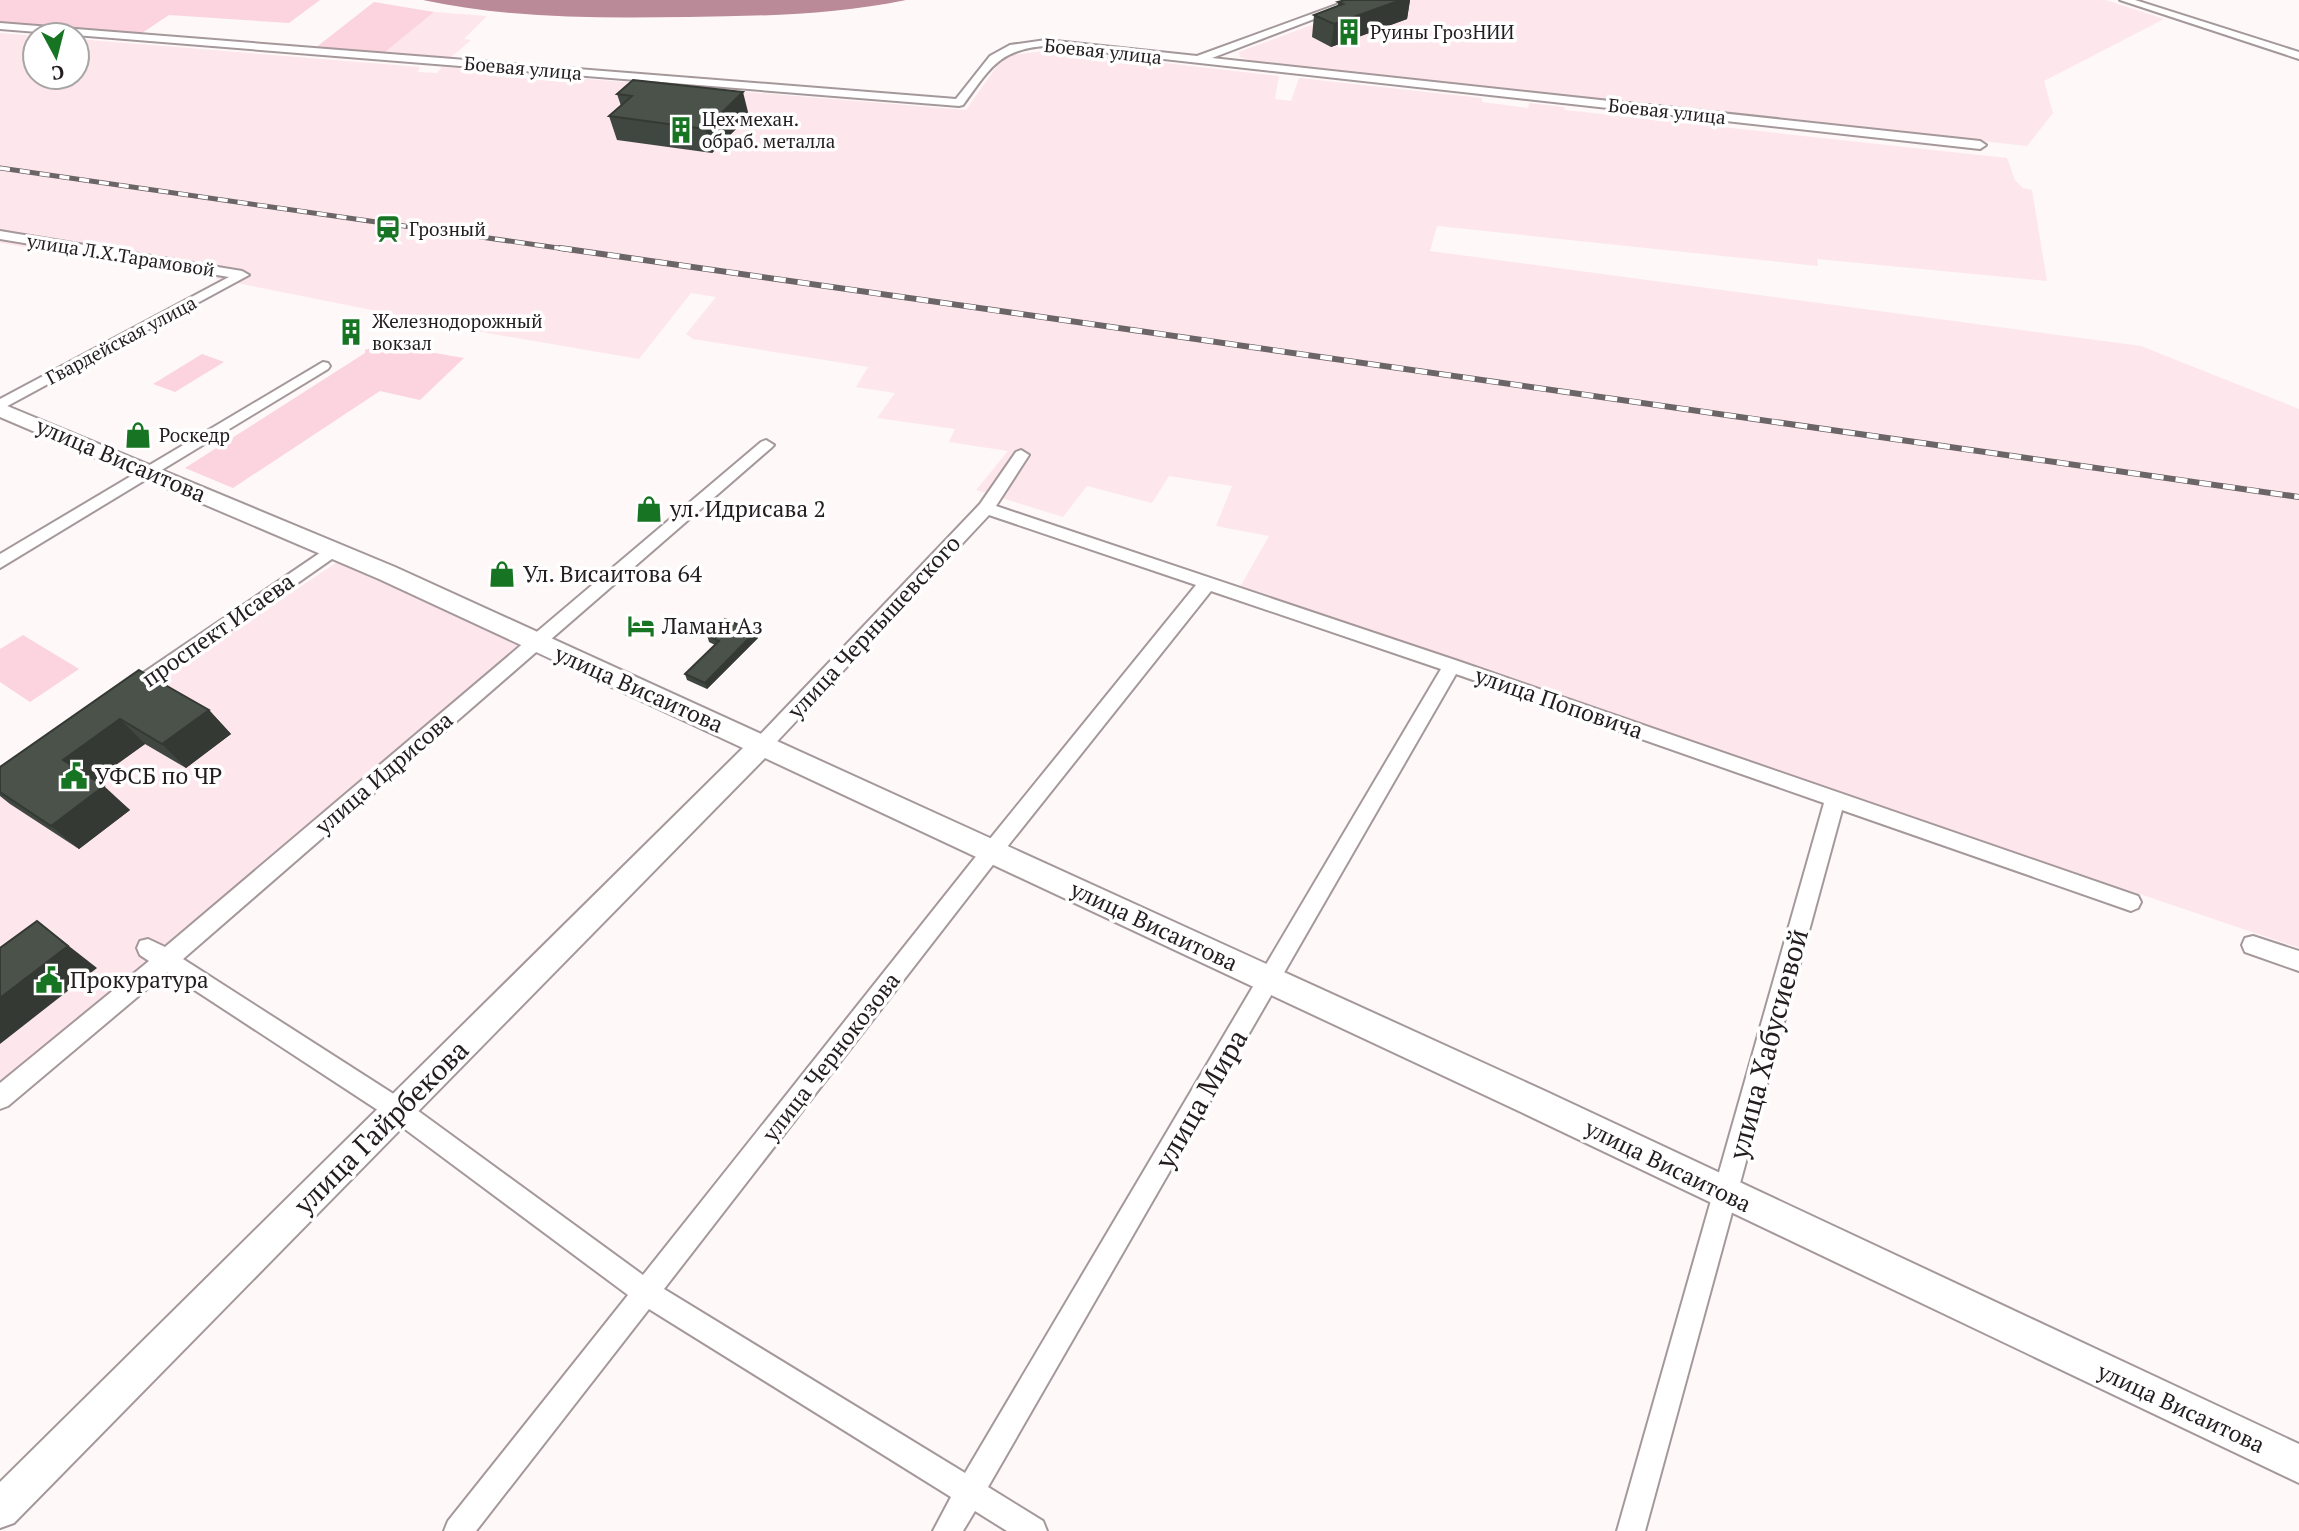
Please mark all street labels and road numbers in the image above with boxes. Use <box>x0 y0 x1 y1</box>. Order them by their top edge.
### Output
street label: Боевая улица <box>1043 32 1164 69</box>
street label: Боевая улица <box>463 50 583 85</box>
street label: Боевая улица <box>1607 92 1728 129</box>
street label: улица Л.Х.Тарамовой <box>25 227 217 282</box>
street label: Гвардейская улица <box>41 289 201 390</box>
street label: улица Висаитова <box>31 409 211 509</box>
street label: улица Чернышевского <box>780 528 967 726</box>
street label: проспект Исаева <box>135 565 300 694</box>
street label: улица Висаитова <box>549 637 729 740</box>
street label: улица Поповича <box>1470 659 1648 746</box>
street label: улица Идрисова <box>307 704 459 842</box>
street label: улица Висаитова <box>1065 873 1243 978</box>
street label: улица Хабусиевой <box>1719 925 1816 1164</box>
street label: улица Чернокозова <box>754 965 907 1149</box>
street label: улица Мира <box>1145 1022 1255 1176</box>
street label: улица Гайрбекова <box>284 1031 476 1223</box>
street label: улица Висаитова <box>1579 1111 1757 1219</box>
street label: улица Висаитова <box>2092 1355 2270 1460</box>

